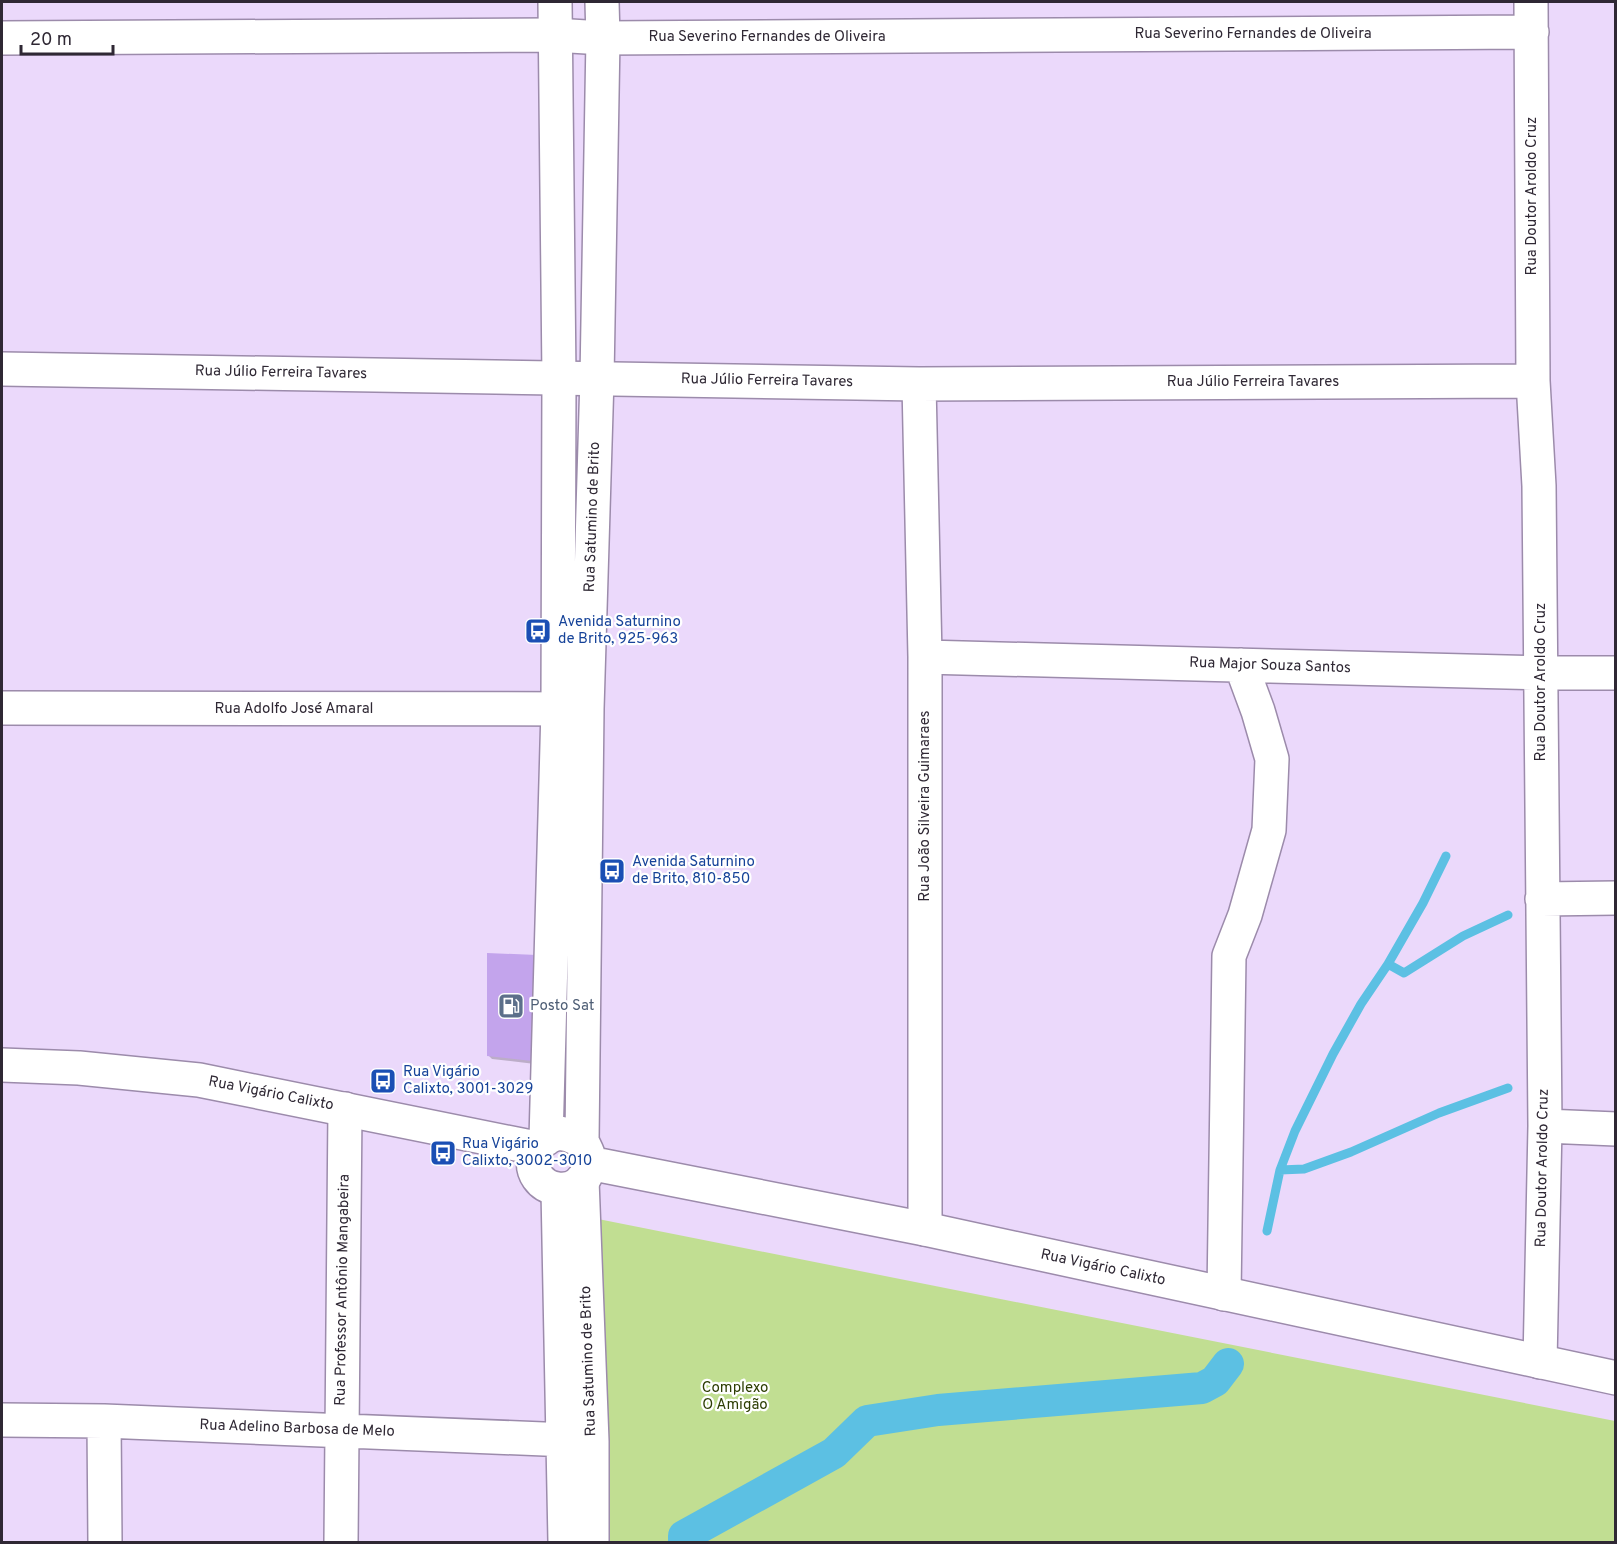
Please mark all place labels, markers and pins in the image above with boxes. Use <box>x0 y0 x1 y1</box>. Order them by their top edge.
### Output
place label: Avenida Saturnino de Brito, 925-963 <box>558 613 681 649</box>
bus stop icon: Avenida Saturnino de Brito, 925-963 <box>523 616 553 646</box>
place label: Avenida Saturnino de Brito, 810-850 <box>632 853 755 889</box>
bus stop icon: Avenida Saturnino de Brito, 810-850 <box>597 856 627 886</box>
fuel station icon: Posto Sat <box>496 991 526 1021</box>
place label: Posto Sat <box>530 997 594 1016</box>
place label: Rua Vigário Calixto, 3001-3029 <box>403 1063 533 1099</box>
bus stop icon: Rua Vigário Calixto, 3001-3029 <box>368 1066 398 1096</box>
place label: Rua Vigário Calixto, 3002-3010 <box>462 1135 592 1171</box>
bus stop icon: Rua Vigário Calixto, 3002-3010 <box>428 1138 458 1168</box>

